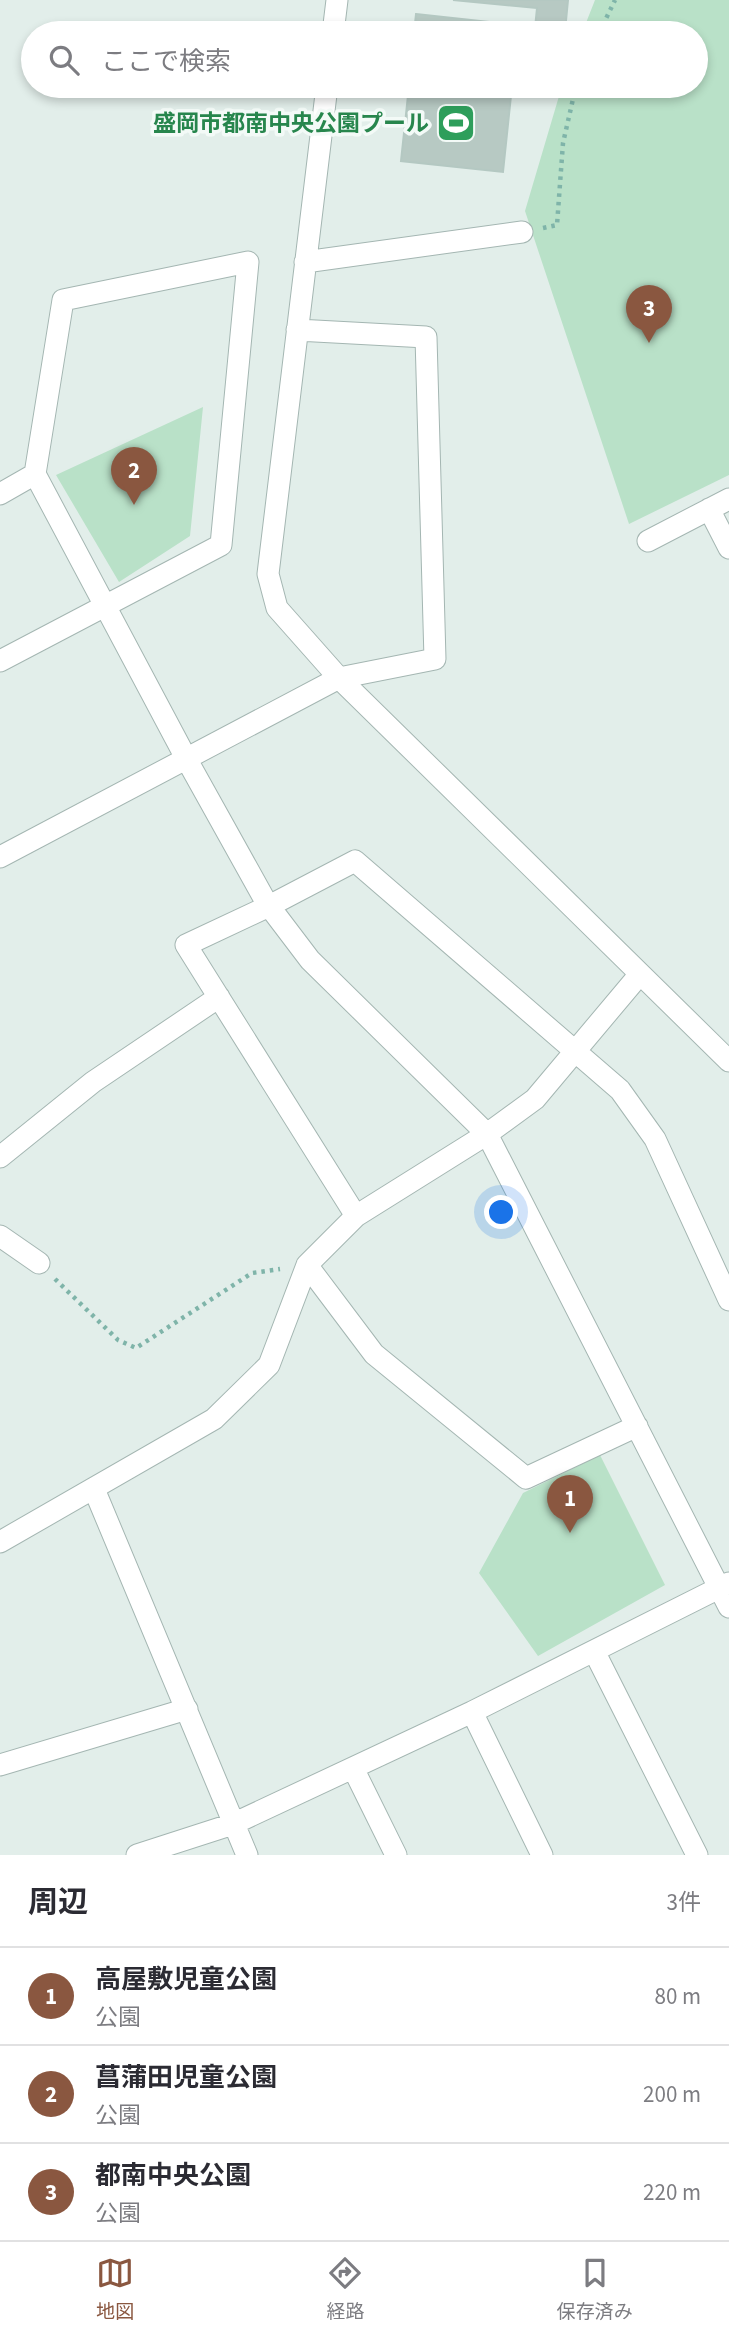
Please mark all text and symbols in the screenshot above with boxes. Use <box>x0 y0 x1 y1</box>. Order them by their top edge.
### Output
search box <box>21 21 708 98</box>
icon: search <box>45 41 83 79</box>
text: ここで検索 <box>101 43 231 80</box>
sports icon: 盛岡市都南中央公園プール <box>435 102 477 144</box>
place label: 盛岡市都南中央公園プール <box>153 107 429 140</box>
pin: 3 <box>626 285 672 343</box>
pin: 2 <box>111 447 157 505</box>
your location <box>484 1195 518 1229</box>
pin: 1 <box>547 1475 593 1533</box>
text: 周辺 <box>28 1881 88 1924</box>
text: 3件 <box>667 1886 701 1919</box>
text: 高屋敷児童公園 <box>95 1961 277 1998</box>
text: 1 <box>45 1980 57 2013</box>
text: 80 m <box>654 1980 701 2013</box>
text: 公園 <box>95 2001 141 2034</box>
text: 菖蒲田児童公園 <box>95 2059 277 2096</box>
text: 2 <box>45 2078 57 2111</box>
text: 200 m <box>643 2078 701 2111</box>
text: 公園 <box>95 2099 141 2132</box>
text: 都南中央公園 <box>95 2157 251 2194</box>
text: 3 <box>45 2176 57 2209</box>
text: 220 m <box>643 2176 701 2209</box>
text: 公園 <box>95 2197 141 2230</box>
tab: 地図 <box>96 2254 134 2326</box>
tab: 経路 <box>326 2254 365 2326</box>
tab: 保存済み <box>557 2254 633 2326</box>

